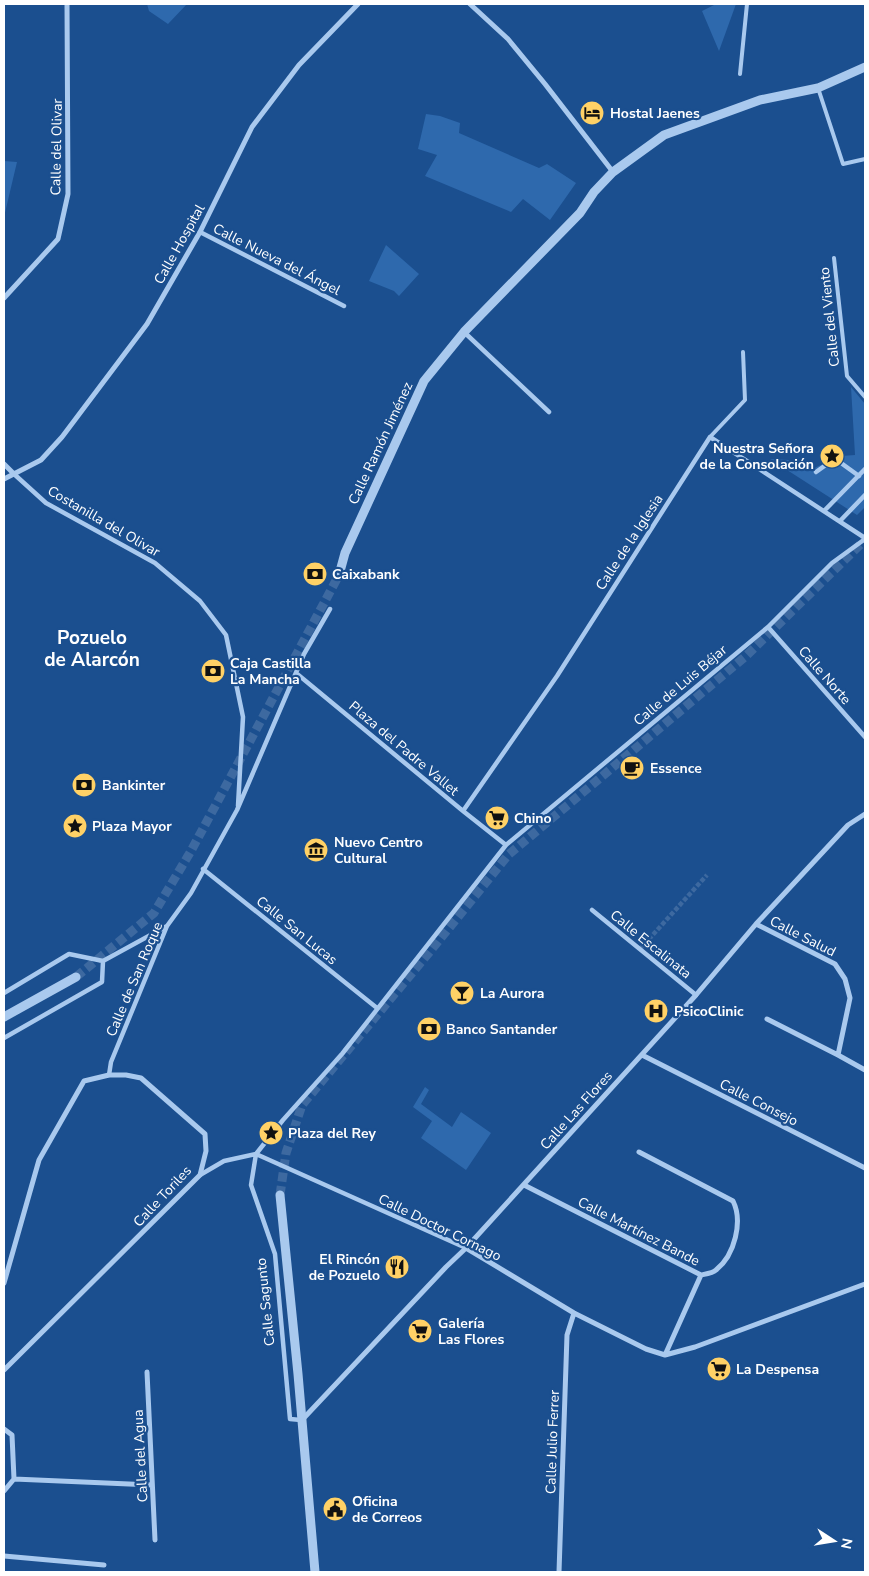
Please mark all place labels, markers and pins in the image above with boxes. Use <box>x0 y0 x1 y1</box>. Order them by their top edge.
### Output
hotel icon: Hostal Jaenes <box>579 100 605 126</box>
place label: Hostal Jaenes <box>610 104 700 123</box>
place label: Nuestra Señora de la Consolación <box>700 439 814 474</box>
place icon: Nuestra Señora de la Consolación <box>819 443 845 469</box>
bank icon: Caixabank <box>302 561 328 587</box>
place label: Caixabank <box>332 565 400 584</box>
place label: Caja Castilla La Mancha <box>230 654 311 689</box>
bank icon: Caja Castilla La Mancha <box>200 658 226 684</box>
cafe icon: Essence <box>619 755 645 781</box>
place label: Essence <box>650 759 702 778</box>
bank icon: Bankinter <box>71 772 97 798</box>
place label: Bankinter <box>102 776 166 795</box>
supermarket icon: Chino <box>484 805 510 831</box>
place label: Chino <box>514 809 552 828</box>
place icon: Plaza Mayor <box>62 813 88 839</box>
place label: Plaza Mayor <box>92 817 172 836</box>
place label: Nuevo Centro Cultural <box>334 833 423 868</box>
museum icon: Nuevo Centro Cultural <box>303 837 329 863</box>
bar icon: La Aurora <box>449 980 475 1006</box>
place label: La Aurora <box>480 984 544 1003</box>
hospital icon: PsicoClinic <box>643 998 669 1024</box>
place label: PsicoClinic <box>674 1002 744 1021</box>
bank icon: Banco Santander <box>416 1016 442 1042</box>
place label: Banco Santander <box>446 1020 558 1039</box>
place icon: Plaza del Rey <box>258 1120 284 1146</box>
place label: Plaza del Rey <box>288 1124 376 1143</box>
place label: El Rincón de Pozuelo <box>309 1250 380 1285</box>
restaurant icon: El Rincón de Pozuelo <box>384 1254 410 1280</box>
place label: Galería Las Flores <box>438 1314 504 1349</box>
supermarket icon: Galería Las Flores <box>407 1318 433 1344</box>
supermarket icon: La Despensa <box>706 1356 732 1382</box>
place label: La Despensa <box>736 1360 819 1379</box>
place label: Oficina de Correos <box>352 1492 422 1527</box>
public building icon: Oficina de Correos <box>322 1496 348 1522</box>

